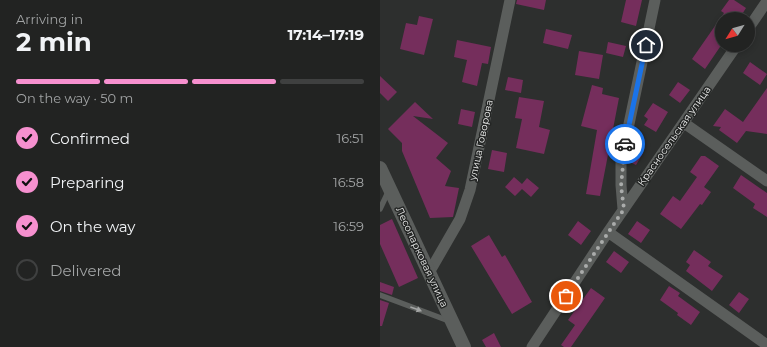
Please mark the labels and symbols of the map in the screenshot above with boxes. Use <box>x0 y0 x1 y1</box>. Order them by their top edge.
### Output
north arrow <box>715 12 755 52</box>
pin <box>629 28 663 62</box>
street label: Красносельская улица <box>635 84 713 188</box>
street label: улица Говорова <box>466 98 496 183</box>
courier <box>605 124 645 164</box>
street label: Лесопарковая улица <box>393 205 451 309</box>
pin <box>549 279 583 313</box>
one-way arrow <box>411 307 423 313</box>

